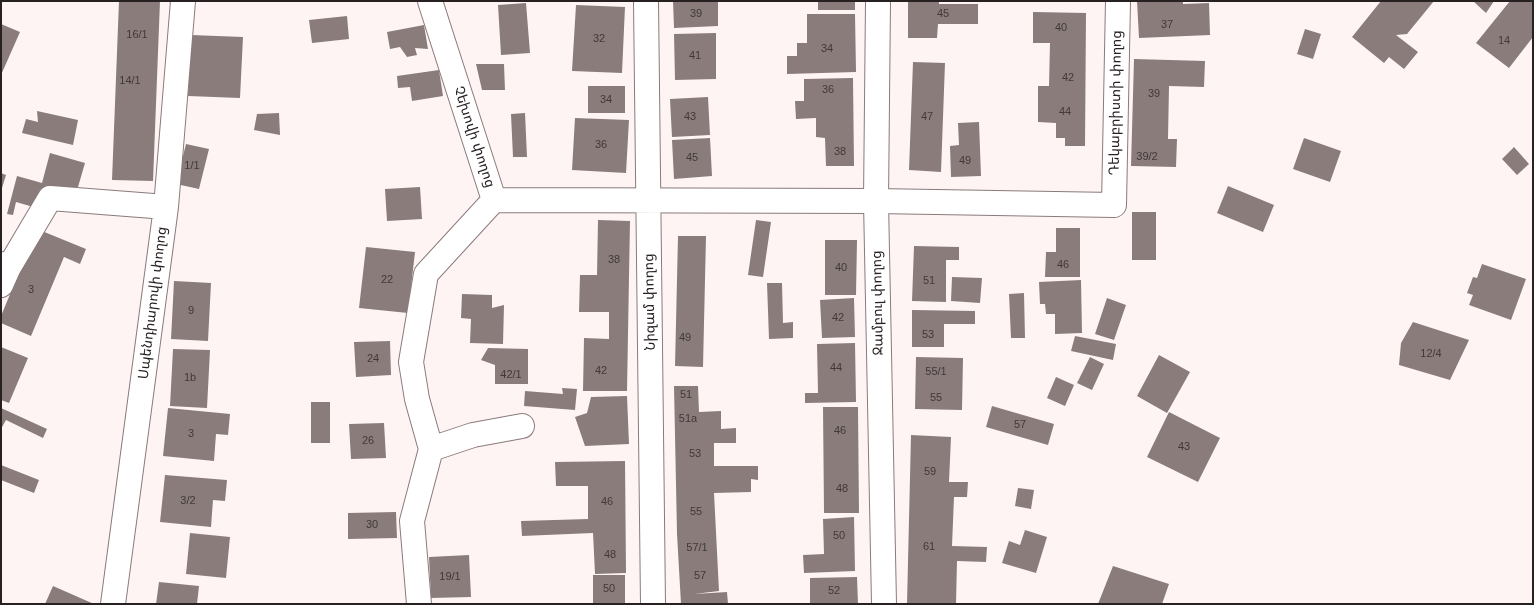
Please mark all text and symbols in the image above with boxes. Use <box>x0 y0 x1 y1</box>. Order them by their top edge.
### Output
house number: 39 <box>690 7 702 21</box>
house number: 45 <box>937 7 949 21</box>
house number: 37 <box>1161 18 1173 32</box>
house number: 40 <box>1055 21 1067 35</box>
house number: 16/1 <box>126 28 148 42</box>
street label: Դեկաբրիստի փողոց <box>1106 30 1126 176</box>
house number: 32 <box>593 32 605 46</box>
house number: 14 <box>1498 34 1510 48</box>
house number: 34 <box>821 42 833 56</box>
house number: 41 <box>689 49 701 63</box>
house number: 42 <box>1062 71 1074 85</box>
house number: 14/1 <box>119 74 141 88</box>
house number: 36 <box>822 83 834 97</box>
street label: Չեխովի փողոց <box>450 84 498 190</box>
house number: 39 <box>1148 87 1160 101</box>
house number: 34 <box>600 93 612 107</box>
house number: 44 <box>1059 105 1071 119</box>
house number: 43 <box>684 110 696 124</box>
house number: 47 <box>921 110 933 124</box>
house number: 36 <box>595 138 607 152</box>
house number: 38 <box>834 145 846 159</box>
house number: 39/2 <box>1136 150 1158 164</box>
house number: 45 <box>686 151 698 165</box>
house number: 49 <box>959 154 971 168</box>
house number: 1/1 <box>184 159 200 173</box>
street label: Սպենդիարովի փողոց <box>135 226 171 380</box>
street label: Ջամբուլ փողոց <box>869 250 887 356</box>
house number: 38 <box>608 253 620 267</box>
street label: Նիզամ փողոց <box>641 253 659 351</box>
house number: 46 <box>1057 258 1069 272</box>
house number: 40 <box>835 261 847 275</box>
house number: 22 <box>381 273 393 287</box>
house number: 51 <box>923 274 935 288</box>
house number: 3 <box>28 283 34 297</box>
house number: 9 <box>188 304 194 318</box>
house number: 42 <box>832 311 844 325</box>
house number: 53 <box>922 328 934 342</box>
house number: 49 <box>679 331 691 345</box>
house number: 12/4 <box>1420 347 1442 361</box>
house number: 24 <box>367 352 379 366</box>
house number: 44 <box>830 361 842 375</box>
house number: 42 <box>595 364 607 378</box>
house number: 55/1 <box>925 365 947 379</box>
house number: 42/1 <box>500 368 522 382</box>
house number: 1b <box>184 371 196 385</box>
house number: 51 <box>680 388 692 402</box>
house number: 55 <box>930 391 942 405</box>
house number: 51a <box>679 412 697 426</box>
house number: 57 <box>1014 418 1026 432</box>
house number: 46 <box>834 424 846 438</box>
house number: 3 <box>188 427 194 441</box>
house number: 26 <box>362 434 374 448</box>
house number: 43 <box>1178 440 1190 454</box>
house number: 53 <box>689 447 701 461</box>
house number: 59 <box>924 465 936 479</box>
house number: 48 <box>836 482 848 496</box>
house number: 3/2 <box>180 494 196 508</box>
house number: 46 <box>601 495 613 509</box>
house number: 55 <box>690 505 702 519</box>
house number: 30 <box>366 518 378 532</box>
house number: 50 <box>833 529 845 543</box>
house number: 61 <box>923 540 935 554</box>
house number: 57/1 <box>686 541 708 555</box>
house number: 48 <box>604 548 616 562</box>
house number: 57 <box>694 569 706 583</box>
house number: 19/1 <box>439 570 461 584</box>
house number: 50 <box>603 582 615 596</box>
house number: 52 <box>828 584 840 598</box>

